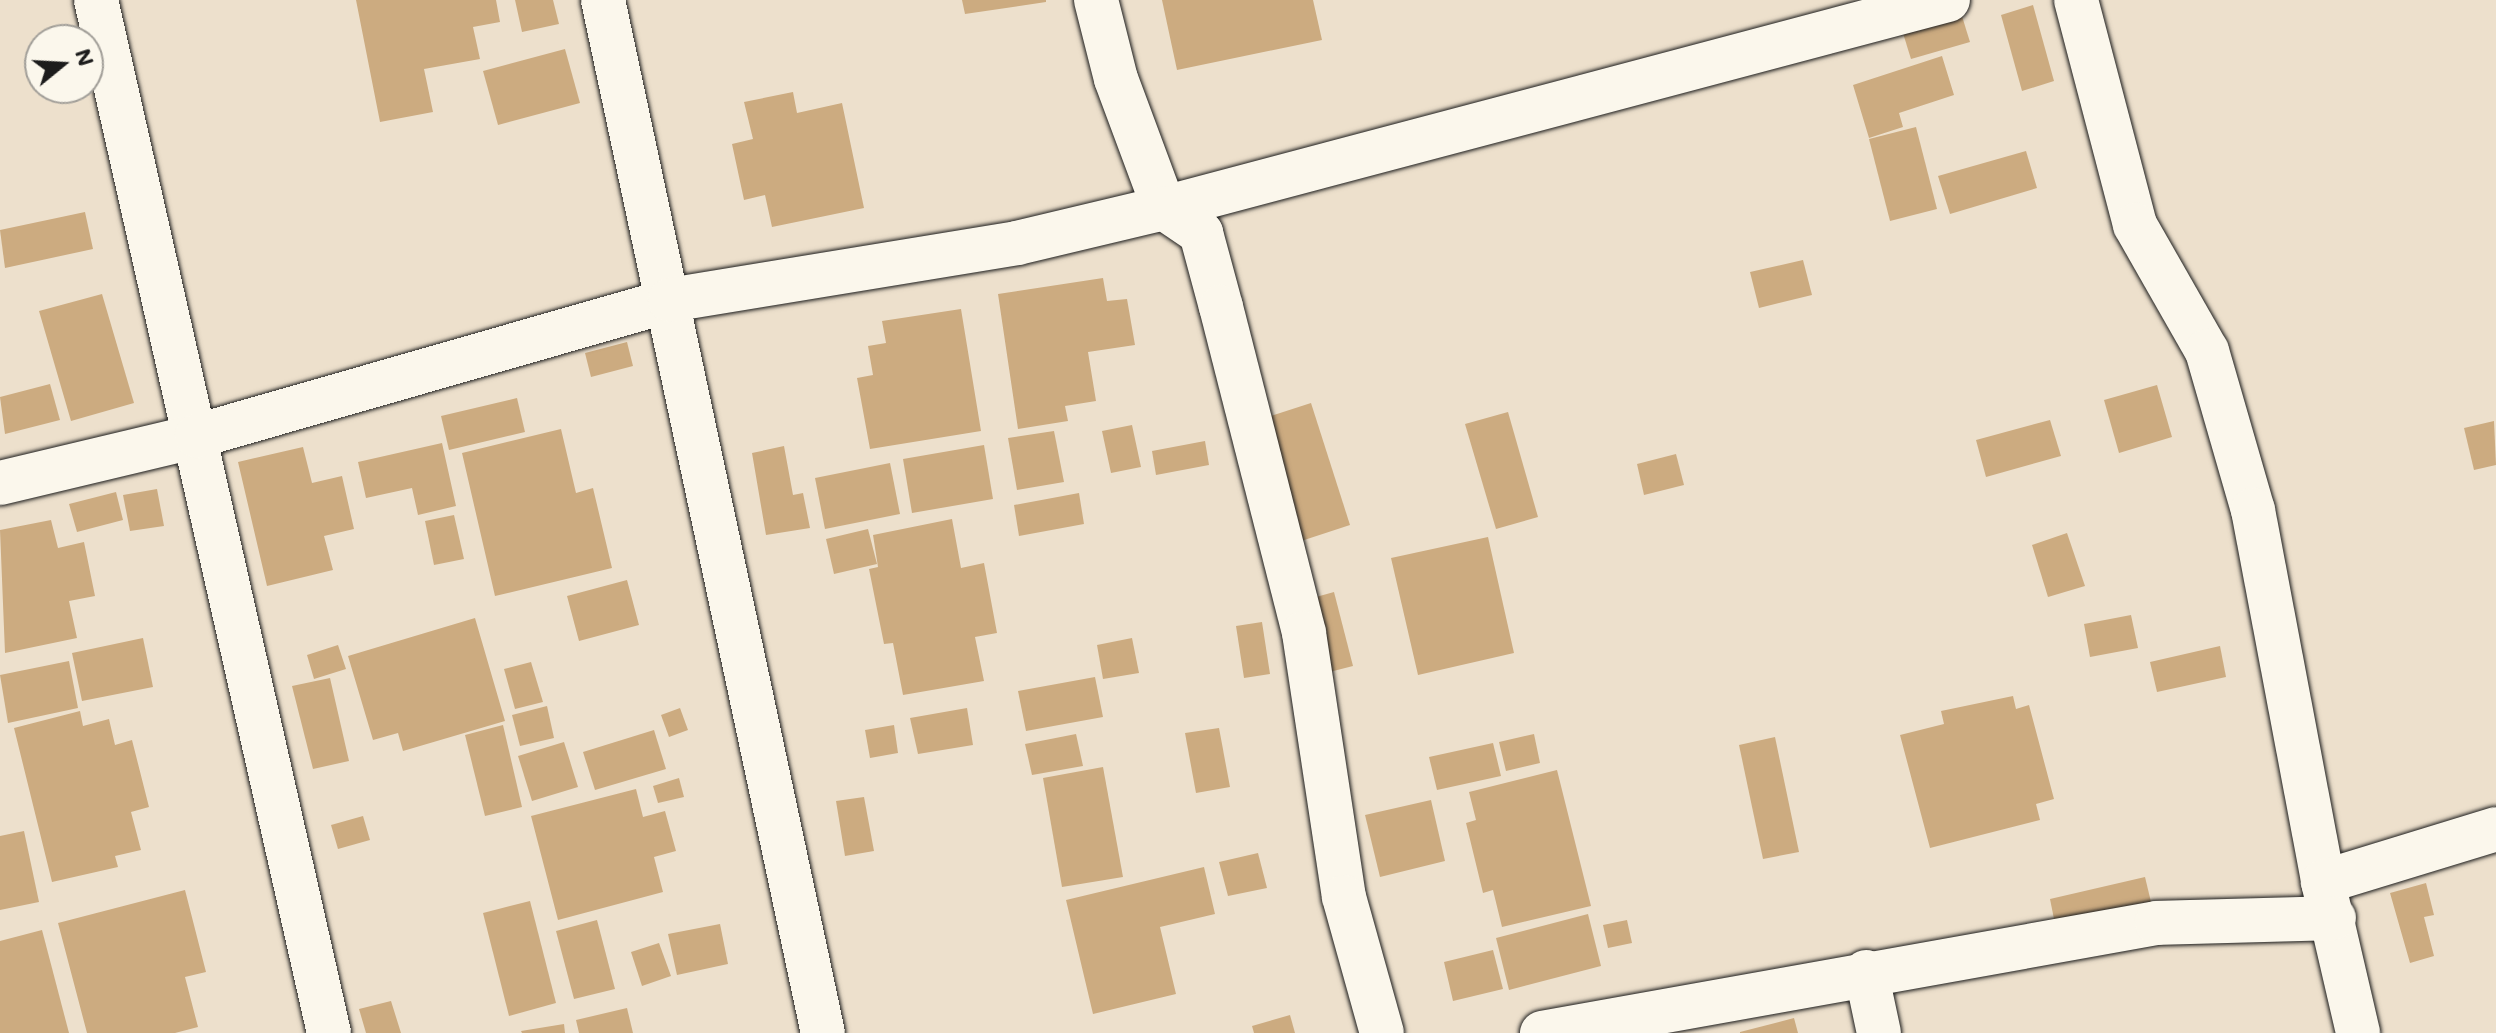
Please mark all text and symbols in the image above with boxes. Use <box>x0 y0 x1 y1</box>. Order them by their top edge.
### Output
north arrow <box>24 24 104 104</box>
text: N <box>69 45 102 69</box>

